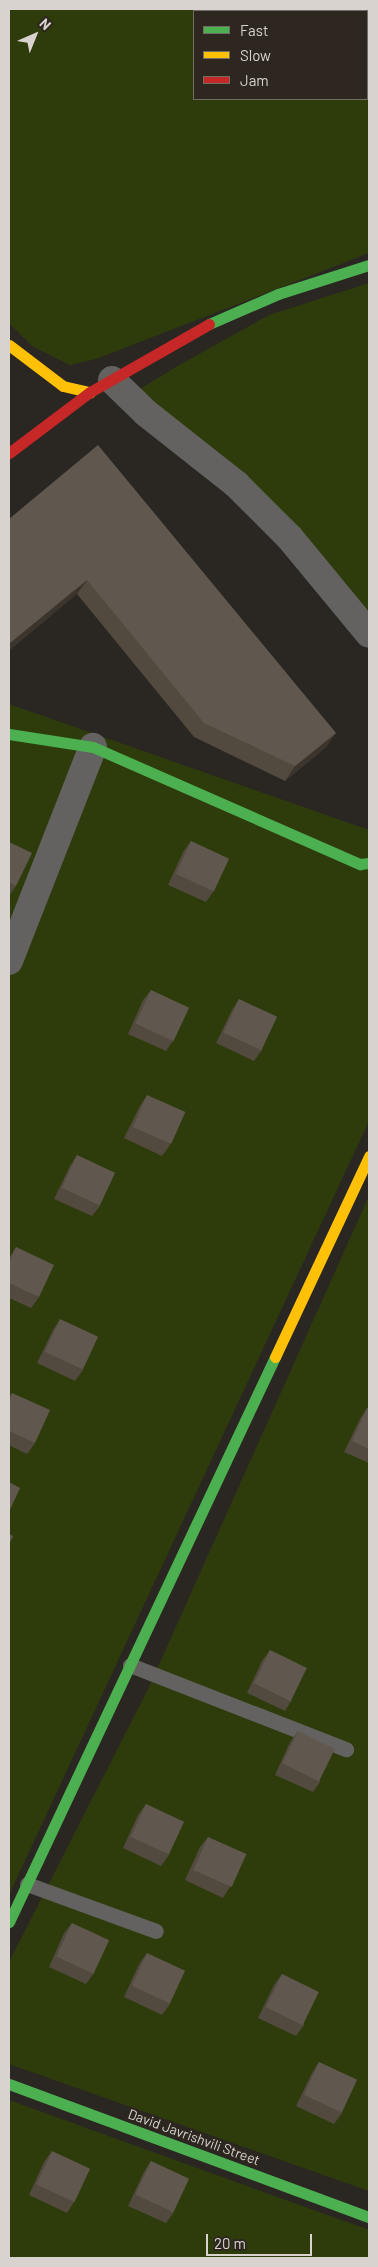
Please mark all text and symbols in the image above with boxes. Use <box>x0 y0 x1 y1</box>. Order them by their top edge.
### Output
north arrow <box>10 10 60 60</box>
legend <box>193 10 368 100</box>
text: N <box>37 15 55 33</box>
text: Fast <box>240 21 268 39</box>
text: Slow <box>240 46 271 64</box>
text: Jam <box>240 71 269 89</box>
street label: David Javrishvili Street <box>126 2105 262 2169</box>
scale bar <box>208 2224 314 2256</box>
text: 20 m <box>214 2234 246 2252</box>

